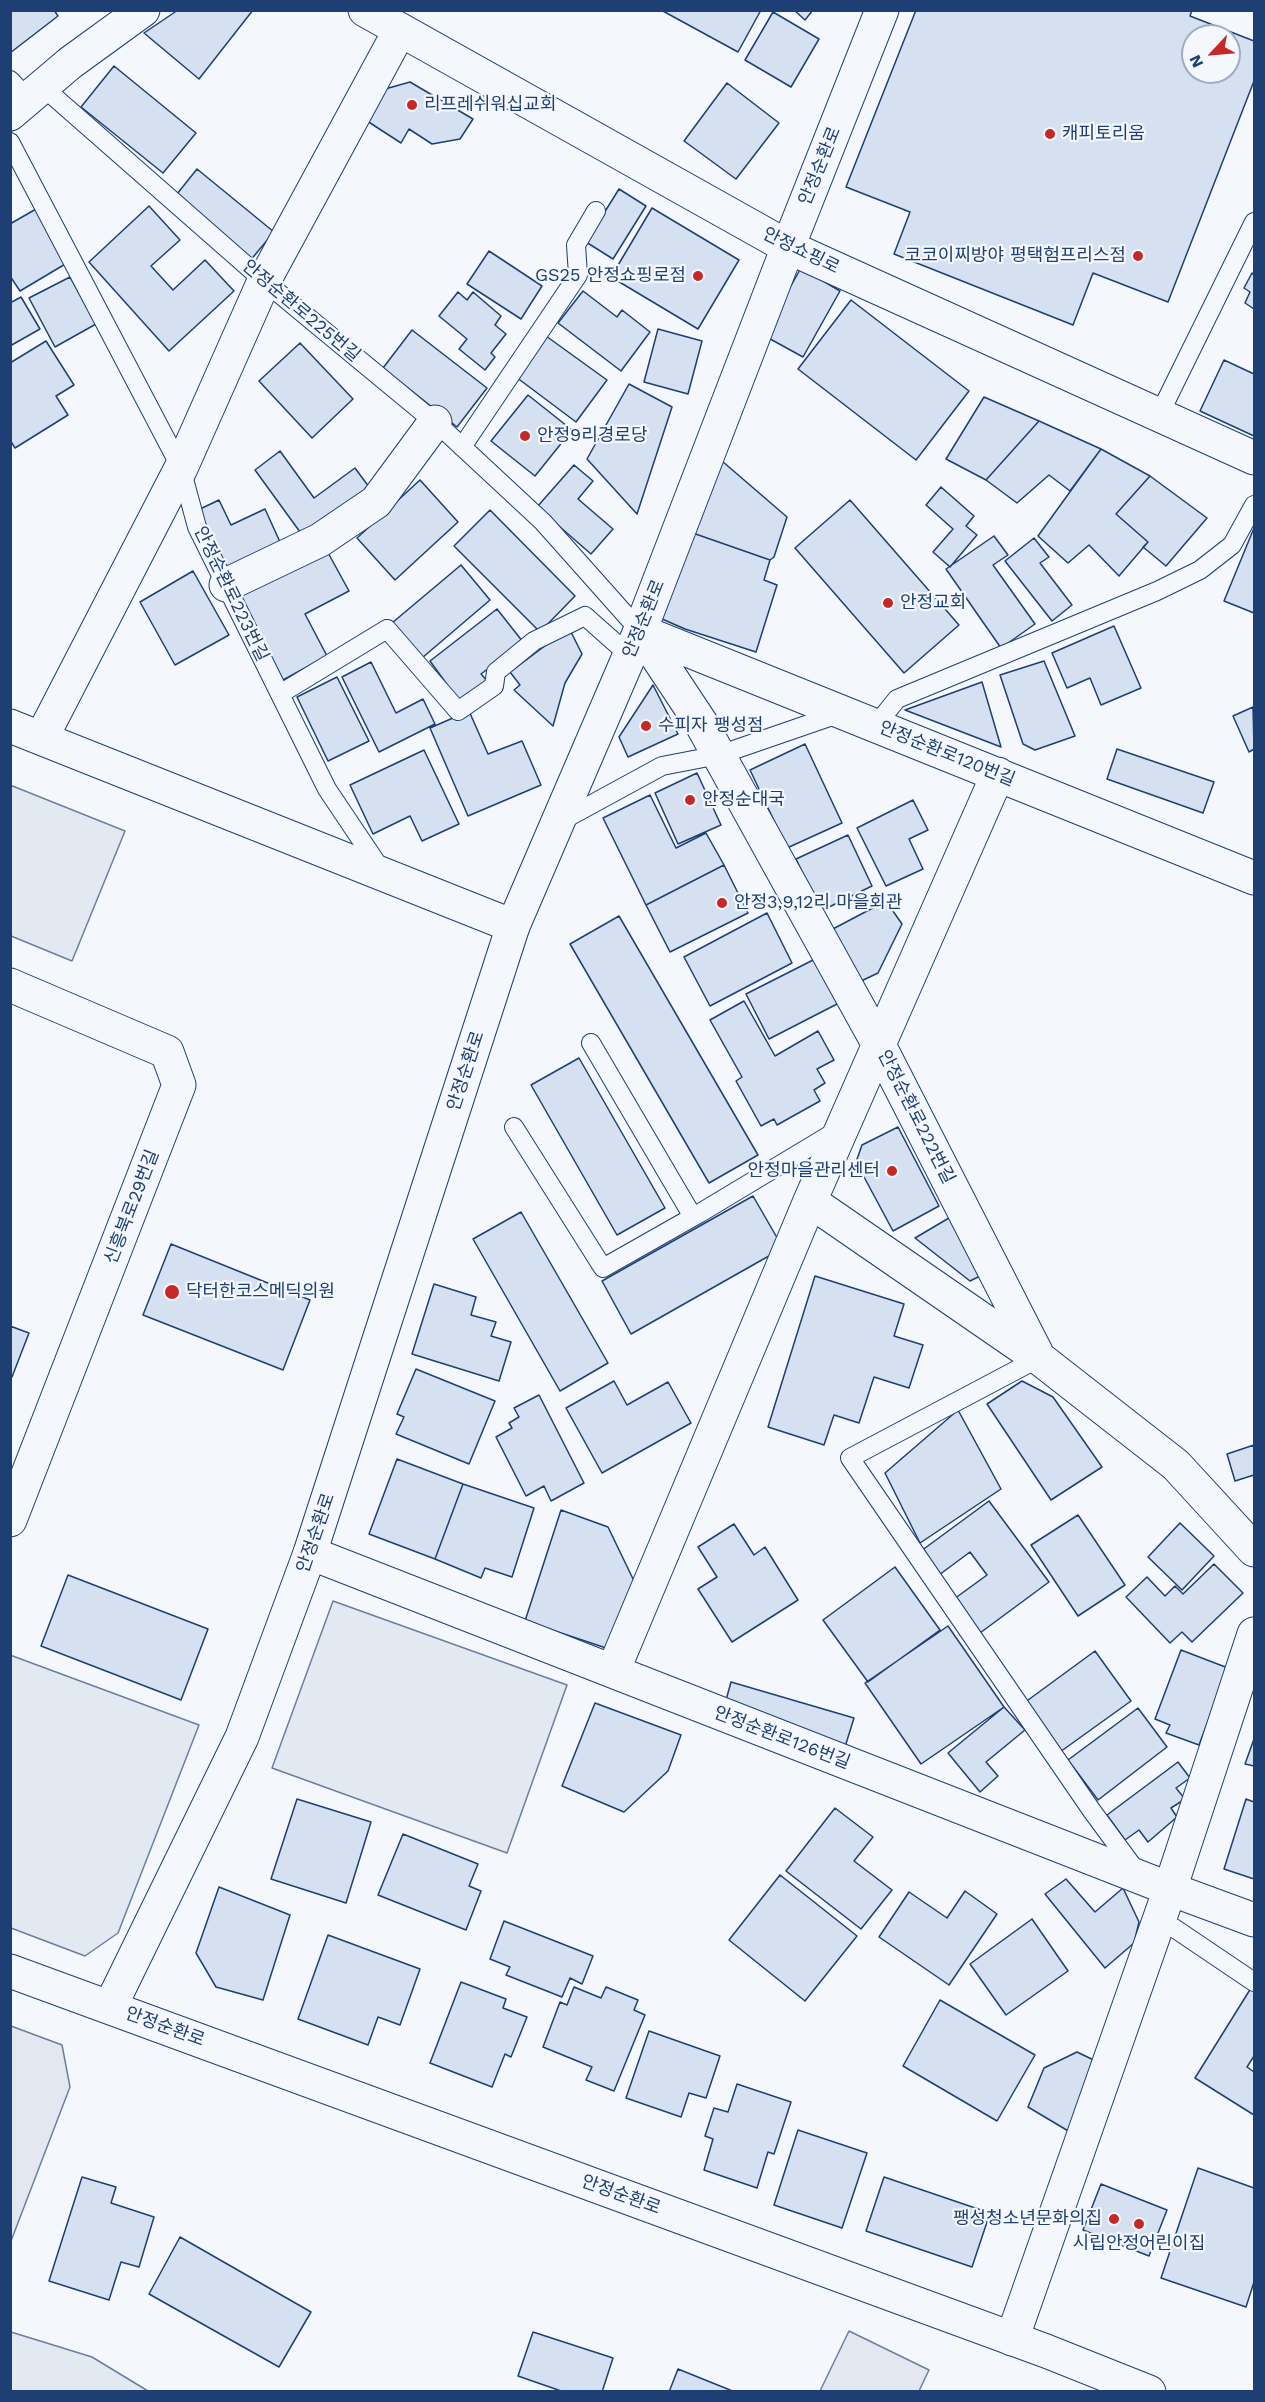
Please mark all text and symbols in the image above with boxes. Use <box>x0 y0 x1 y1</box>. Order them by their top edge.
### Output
north arrow <box>1181 24 1241 84</box>
text: N <box>1185 52 1207 71</box>
place label: 리프레쉬워십교회 <box>424 94 556 116</box>
marker: 리프레쉬워십교회 <box>405 98 419 112</box>
place label: 캐피토리움 <box>1062 123 1145 145</box>
street label: 안정순환로 <box>794 124 846 208</box>
marker: 캐피토리움 <box>1043 127 1057 141</box>
street label: 안정쇼핑로 <box>759 223 843 279</box>
place label: 코코이찌방야 평택험프리스점 <box>905 245 1126 267</box>
marker: 코코이찌방야 평택험프리스점 <box>1131 249 1145 263</box>
street label: 안정순환로225번길 <box>238 255 364 367</box>
place label: GS25 안정쇼핑로점 <box>535 265 686 287</box>
marker: GS25 안정쇼핑로점 <box>691 269 705 283</box>
place label: 안정9리경로당 <box>537 425 647 447</box>
marker: 안정9리경로당 <box>518 429 532 443</box>
street label: 안정순환로223번길 <box>189 523 273 665</box>
street label: 안정순환로 <box>618 577 670 661</box>
place label: 안정교회 <box>900 592 966 614</box>
marker: 안정교회 <box>881 596 895 610</box>
place label: 수피자 팽성점 <box>658 715 763 737</box>
street label: 안정순환로120번길 <box>876 717 1018 791</box>
marker: 수피자 팽성점 <box>639 719 653 733</box>
place label: 안정순대국 <box>702 789 785 811</box>
marker: 안정순대국 <box>683 793 697 807</box>
place label: 안정3,9,12리 마을회관 <box>734 892 902 914</box>
marker: 안정3,9,12리 마을회관 <box>715 896 729 910</box>
street label: 안정순환로 <box>443 1028 489 1114</box>
street label: 안정순환로222번길 <box>873 1046 959 1188</box>
street label: 신흥북로29번길 <box>100 1147 164 1267</box>
place label: 안정마을관리센터 <box>748 1160 880 1182</box>
marker: 안정마을관리센터 <box>885 1164 899 1178</box>
place label: 닥터한코스메딕의원 <box>186 1281 335 1303</box>
marker: 닥터한코스메딕의원 <box>163 1283 181 1301</box>
street label: 안정순환로 <box>292 1490 340 1576</box>
street label: 안정순환로126번길 <box>711 1702 853 1774</box>
street label: 안정순환로 <box>122 2003 208 2051</box>
street label: 안정순환로 <box>578 2171 664 2219</box>
place label: 팽성청소년문화의집 <box>953 2208 1102 2230</box>
marker: 팽성청소년문화의집 <box>1107 2212 1121 2226</box>
marker: 시립안정어린이집 <box>1132 2217 1146 2231</box>
place label: 시립안정어린이집 <box>1073 2233 1205 2255</box>

